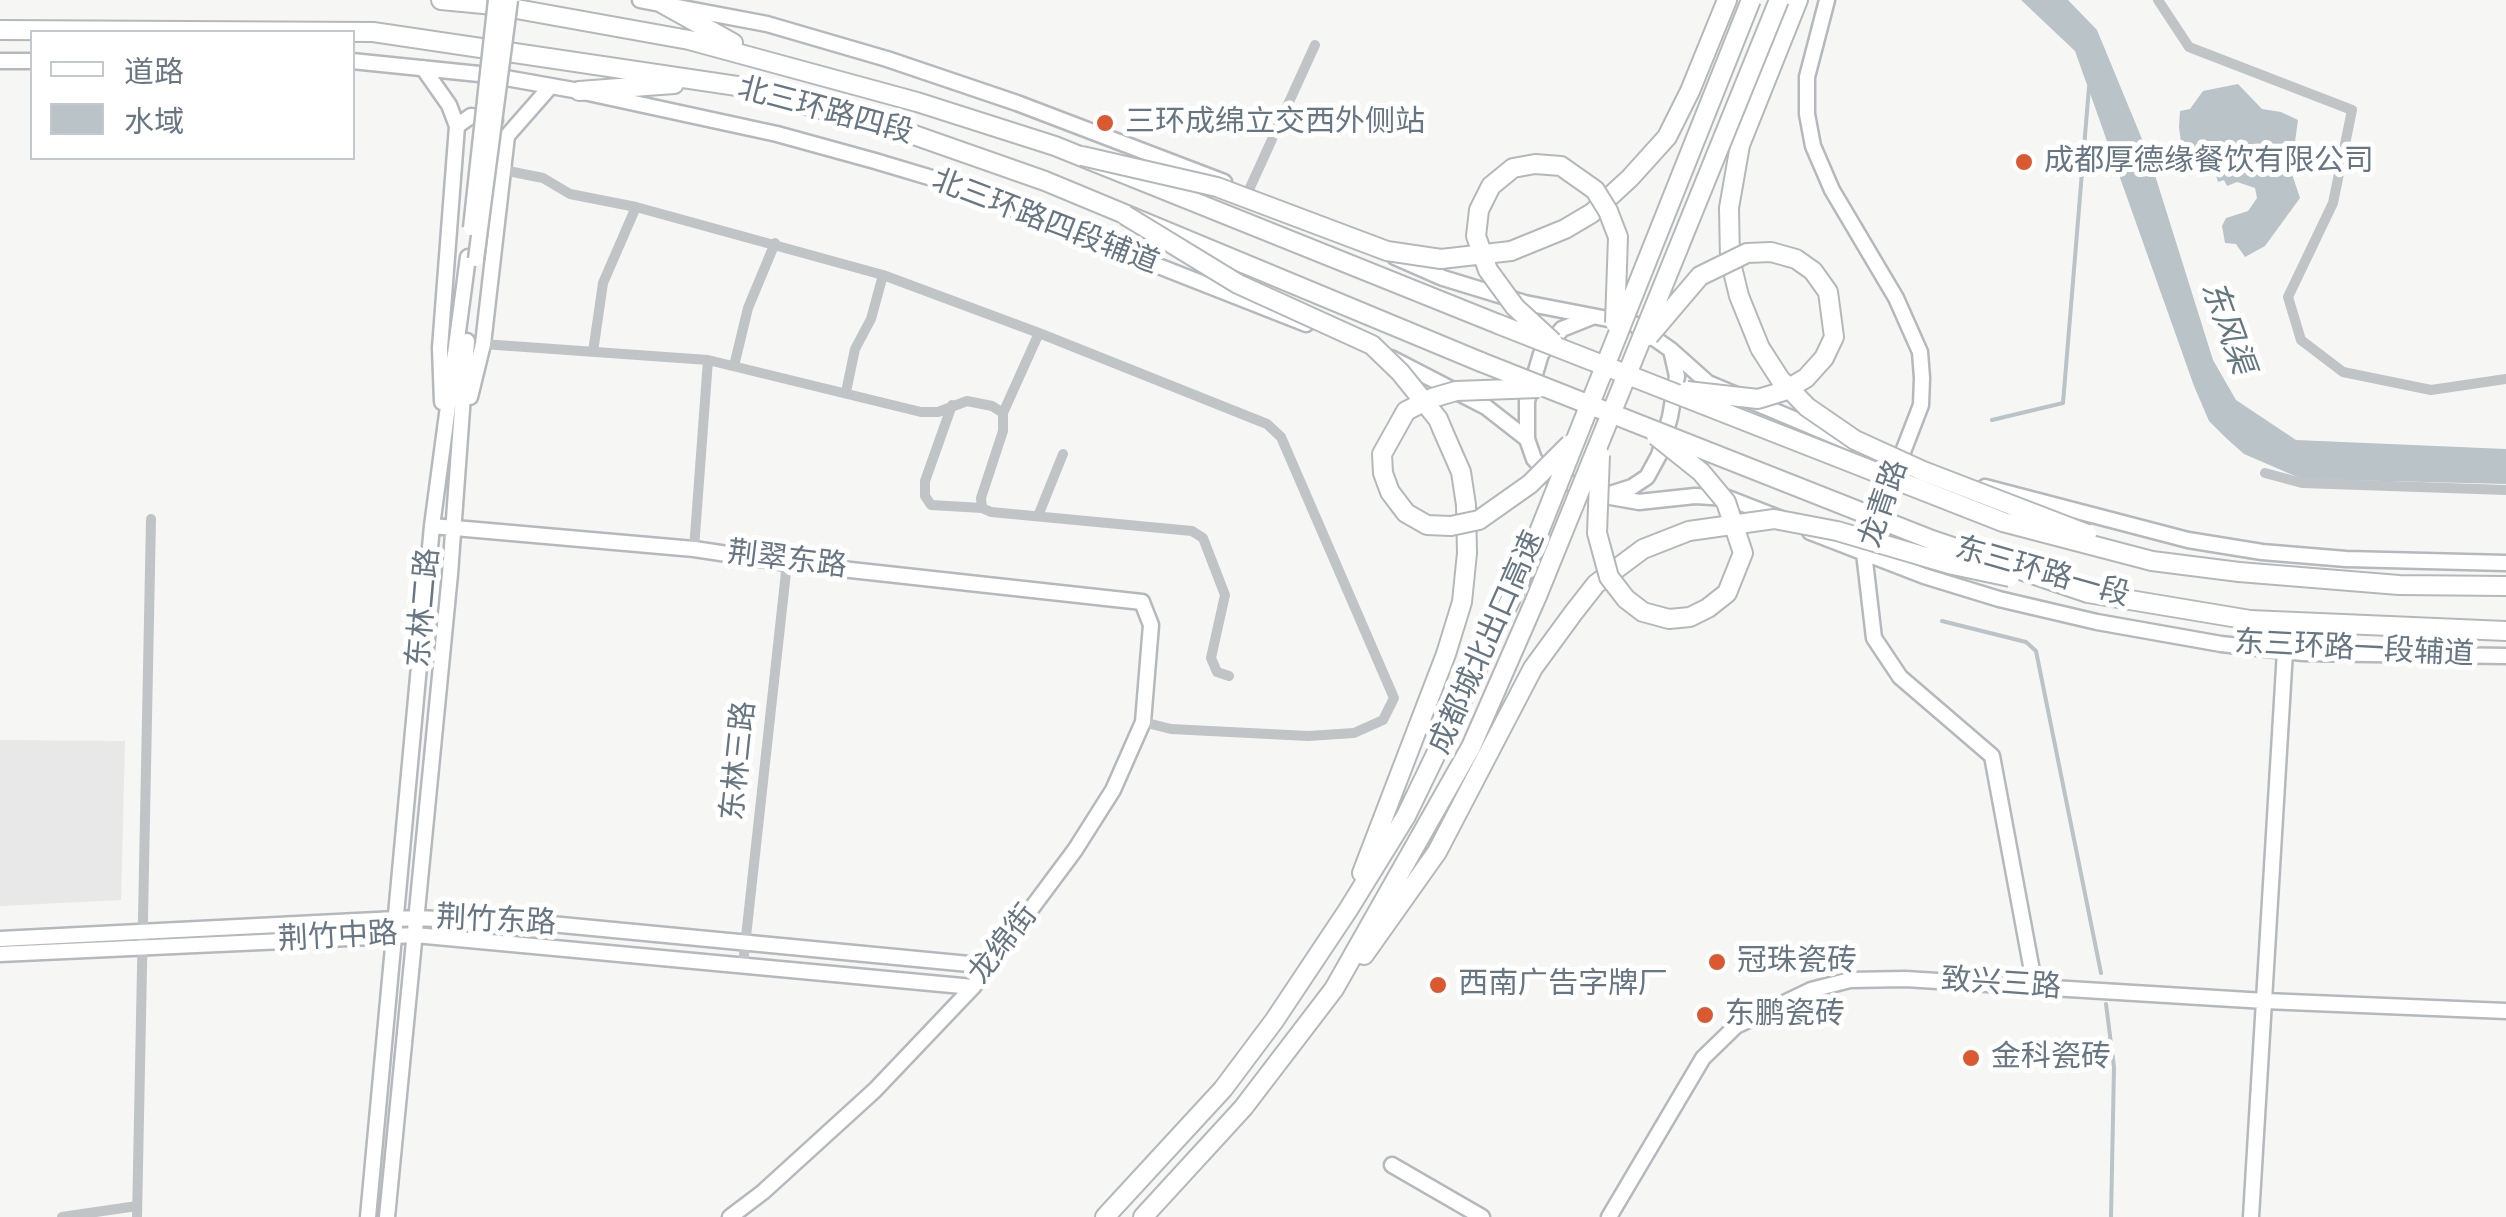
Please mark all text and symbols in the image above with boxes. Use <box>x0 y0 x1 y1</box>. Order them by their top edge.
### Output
legend <box>30 30 355 160</box>
text: 道路 <box>124 55 184 91</box>
street label: 北三环路四段 <box>733 71 917 153</box>
text: 水域 <box>124 105 184 141</box>
place label: 三环成绵立交西外侧站 <box>1125 105 1425 141</box>
marker: 三环成绵立交西外侧站 <box>1094 112 1116 134</box>
place label: 成都厚德缘餐饮有限公司 <box>2044 144 2374 180</box>
marker: 成都厚德缘餐饮有限公司 <box>2013 151 2035 173</box>
street label: 北三环路四段辅道 <box>927 163 1163 283</box>
water label: 东风渠 <box>2192 276 2260 380</box>
street label: 龙青路 <box>1853 456 1917 552</box>
street label: 成都城北出口高速 <box>1423 526 1553 760</box>
street label: 东三环路一段 <box>1951 531 2133 615</box>
street label: 荆翠东路 <box>725 536 849 586</box>
street label: 东林二路 <box>402 547 448 669</box>
street label: 东三环路一段辅道 <box>2233 626 2475 674</box>
street label: 东林三路 <box>716 699 764 823</box>
street label: 龙绵街 <box>962 898 1046 992</box>
street label: 荆竹东路 <box>435 901 557 943</box>
street label: 荆竹中路 <box>277 917 399 959</box>
place label: 冠珠瓷砖 <box>1737 944 1857 980</box>
marker: 冠珠瓷砖 <box>1706 951 1728 973</box>
street label: 致兴三路 <box>1940 963 2062 1007</box>
place label: 西南广告字牌厂 <box>1458 967 1668 1003</box>
marker: 西南广告字牌厂 <box>1427 974 1449 996</box>
place label: 东鹏瓷砖 <box>1725 997 1845 1033</box>
marker: 东鹏瓷砖 <box>1694 1004 1716 1026</box>
place label: 金科瓷砖 <box>1991 1040 2111 1076</box>
marker: 金科瓷砖 <box>1960 1047 1982 1069</box>

